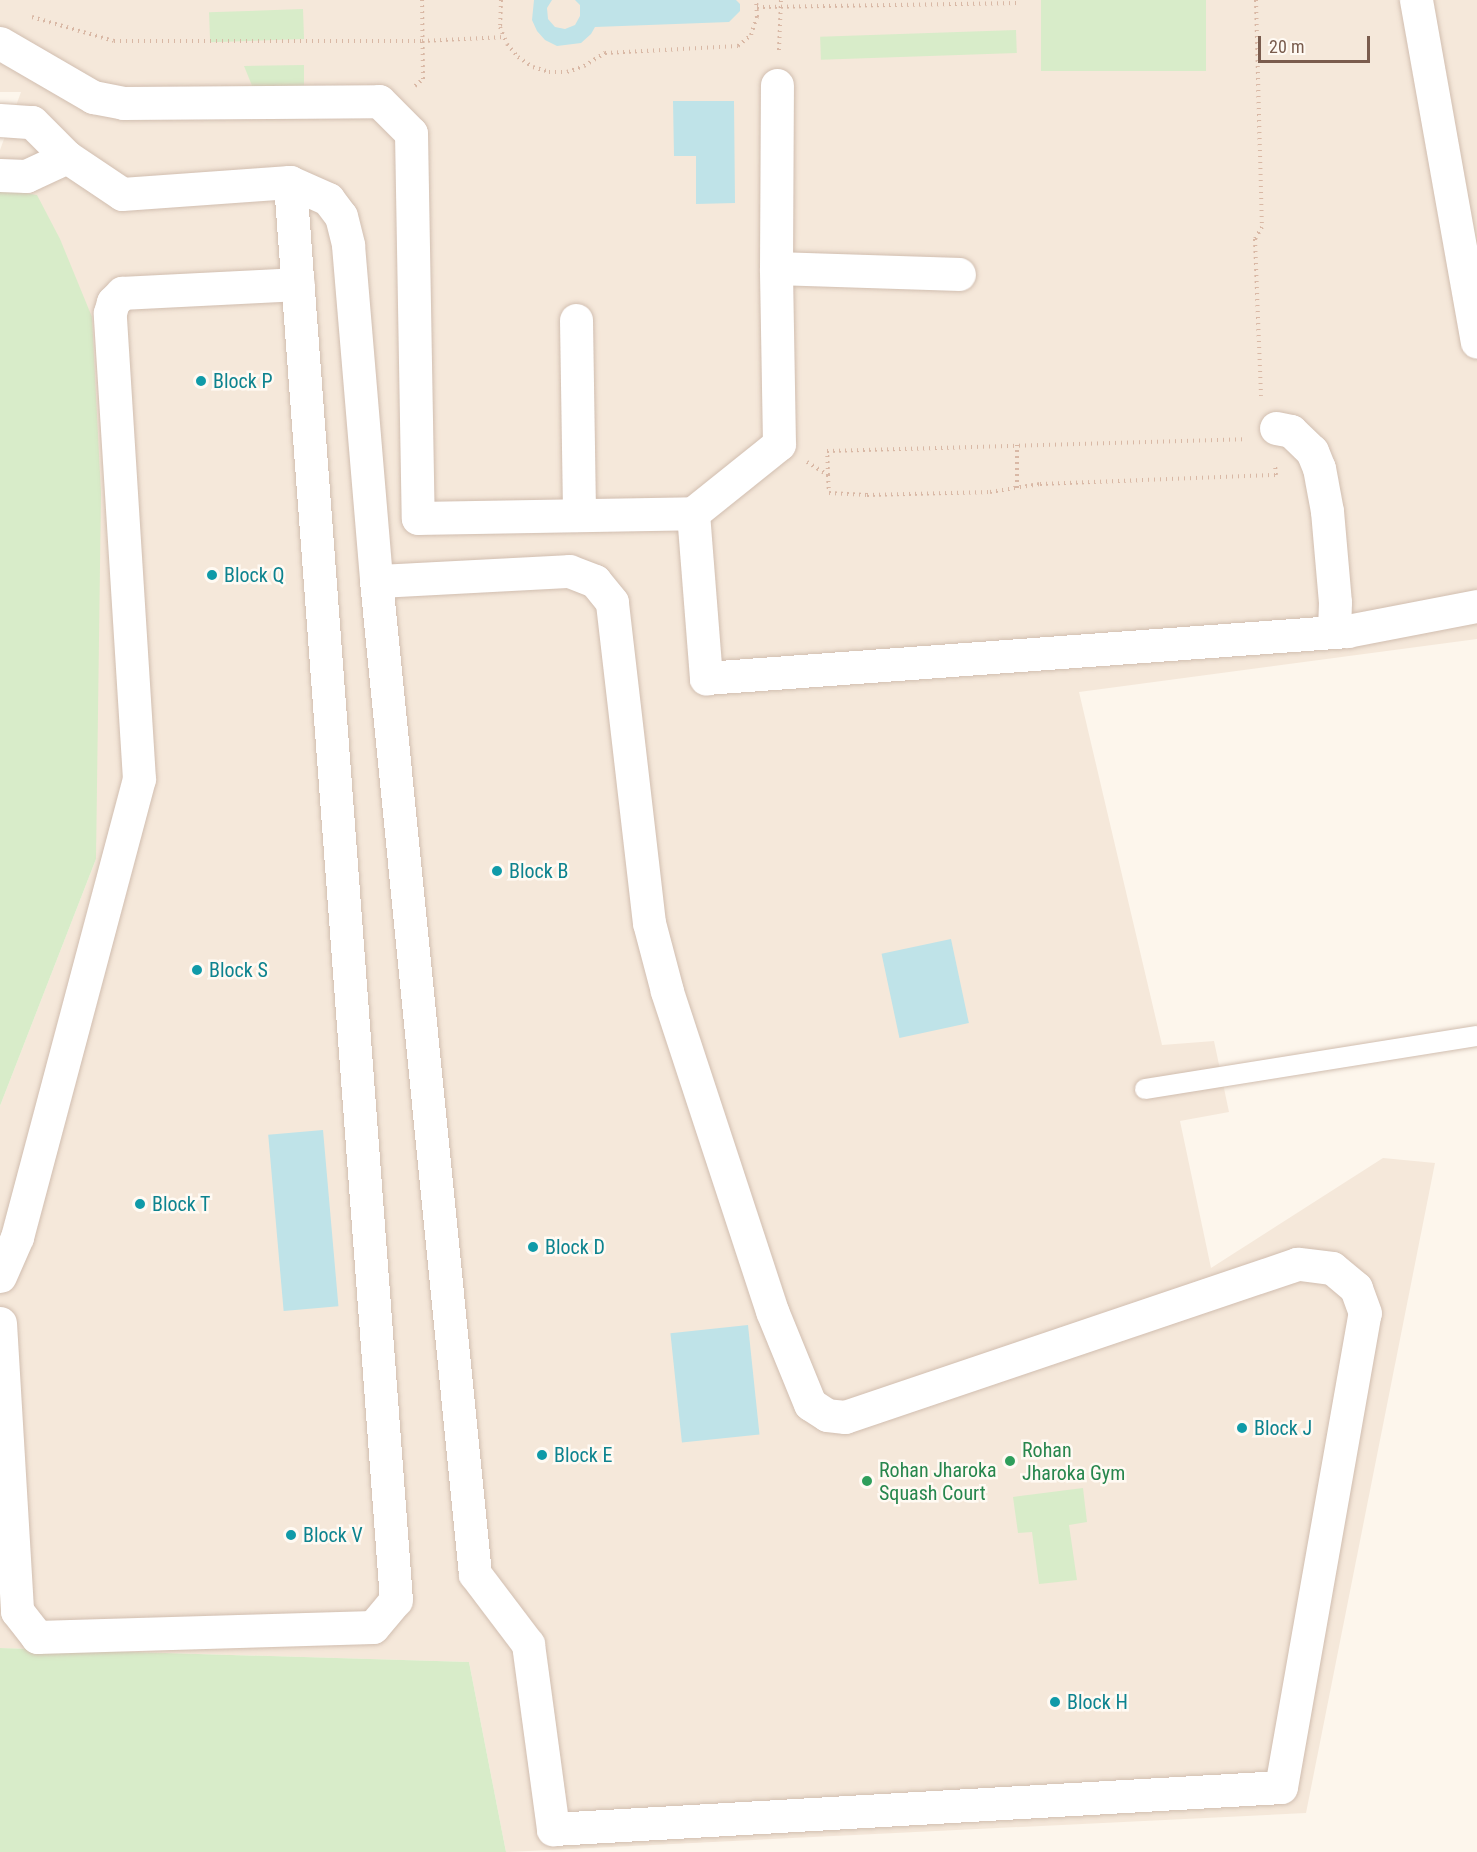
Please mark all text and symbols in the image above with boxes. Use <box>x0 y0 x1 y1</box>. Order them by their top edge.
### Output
scale bar <box>1261 24 1374 62</box>
text: 20 m <box>1269 36 1304 57</box>
place label: Block P <box>213 369 272 393</box>
marker: Block P <box>194 374 208 388</box>
place label: Block Q <box>224 563 284 587</box>
marker: Block Q <box>205 568 219 582</box>
place label: Block B <box>509 859 568 883</box>
marker: Block B <box>490 864 504 878</box>
place label: Block S <box>209 958 268 982</box>
marker: Block S <box>190 963 204 977</box>
place label: Block T <box>152 1192 211 1216</box>
marker: Block T <box>133 1197 147 1211</box>
place label: Block D <box>545 1235 605 1259</box>
marker: Block D <box>526 1240 540 1254</box>
place label: Block J <box>1254 1416 1312 1440</box>
marker: Block J <box>1235 1421 1249 1435</box>
place label: Rohan Jharoka Gym <box>1022 1438 1125 1485</box>
place label: Block E <box>554 1443 612 1467</box>
marker: Block E <box>535 1448 549 1462</box>
marker: Rohan Jharoka Gym <box>1003 1454 1017 1468</box>
place label: Rohan Jharoka Squash Court <box>879 1458 997 1505</box>
marker: Rohan Jharoka Squash Court <box>860 1474 874 1488</box>
place label: Block V <box>303 1523 363 1547</box>
marker: Block V <box>284 1528 298 1542</box>
place label: Block H <box>1067 1690 1128 1714</box>
marker: Block H <box>1048 1695 1062 1709</box>

